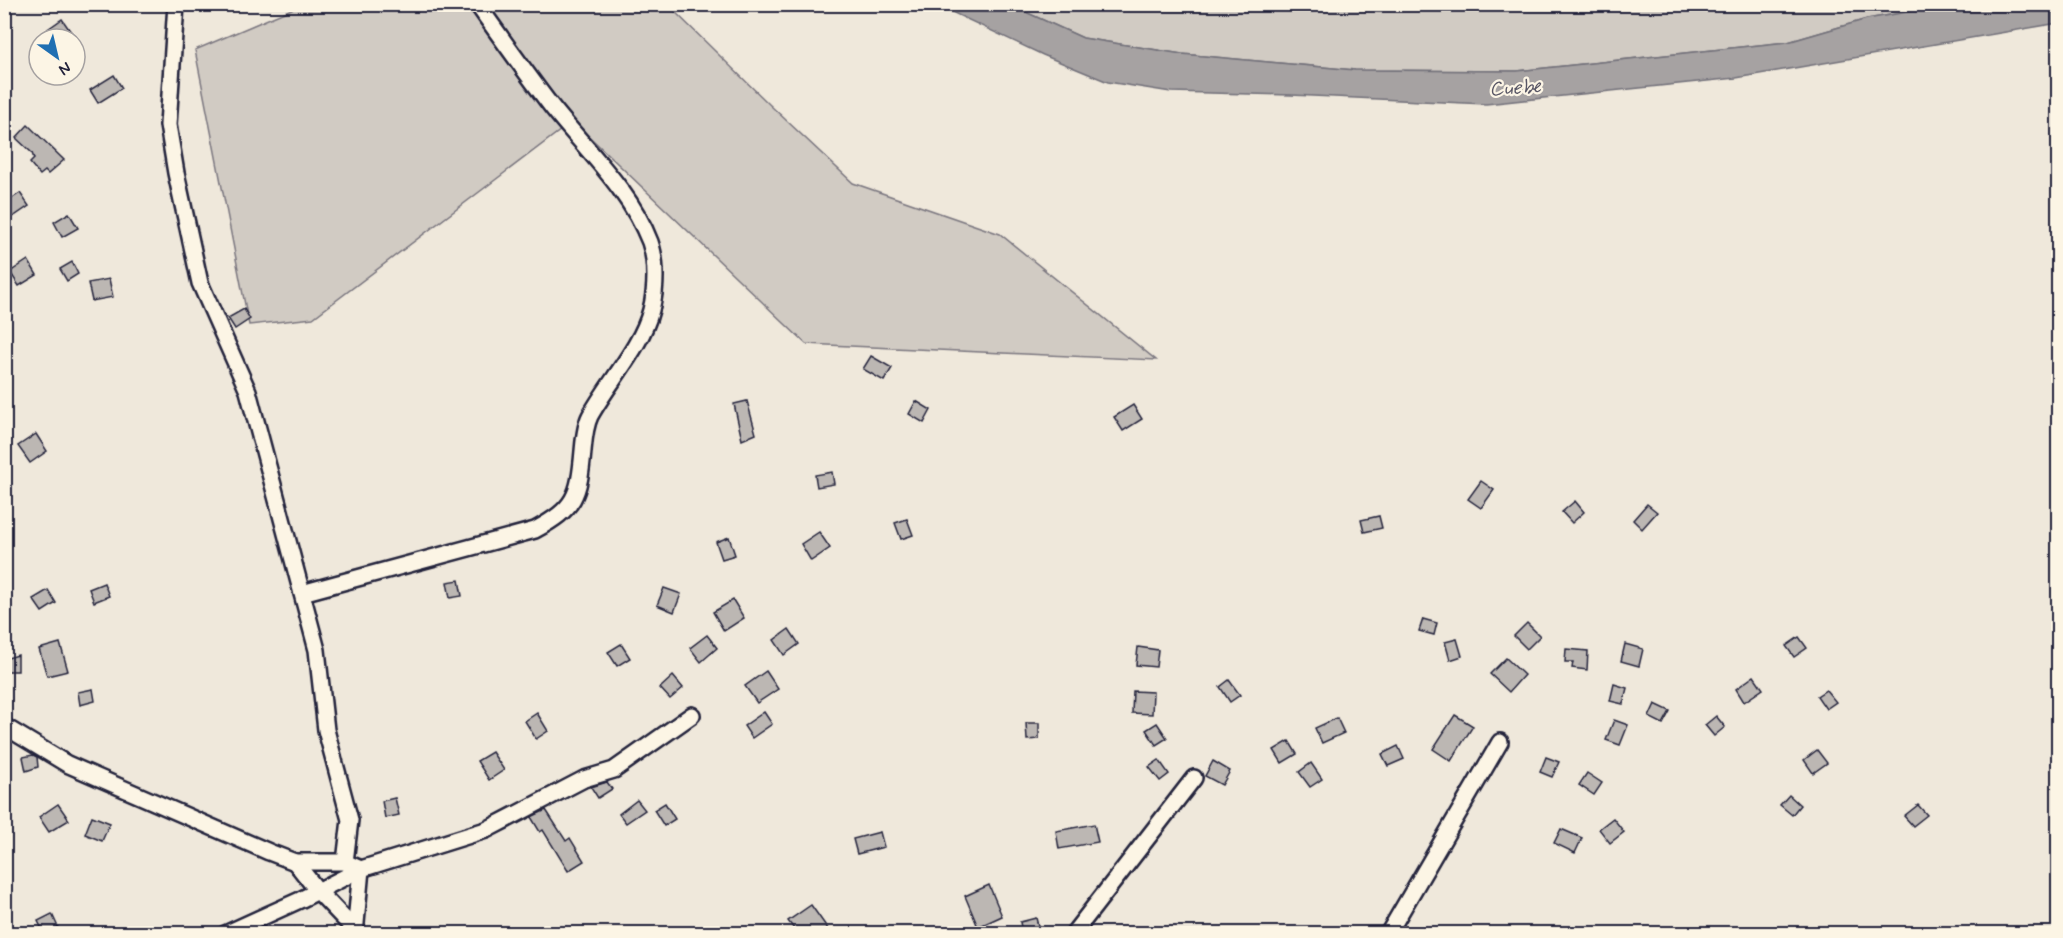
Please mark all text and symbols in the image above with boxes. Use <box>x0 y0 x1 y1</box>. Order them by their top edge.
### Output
north arrow <box>27 27 87 87</box>
text: N <box>54 57 75 80</box>
water label: Cuebe <box>1489 74 1543 103</box>

